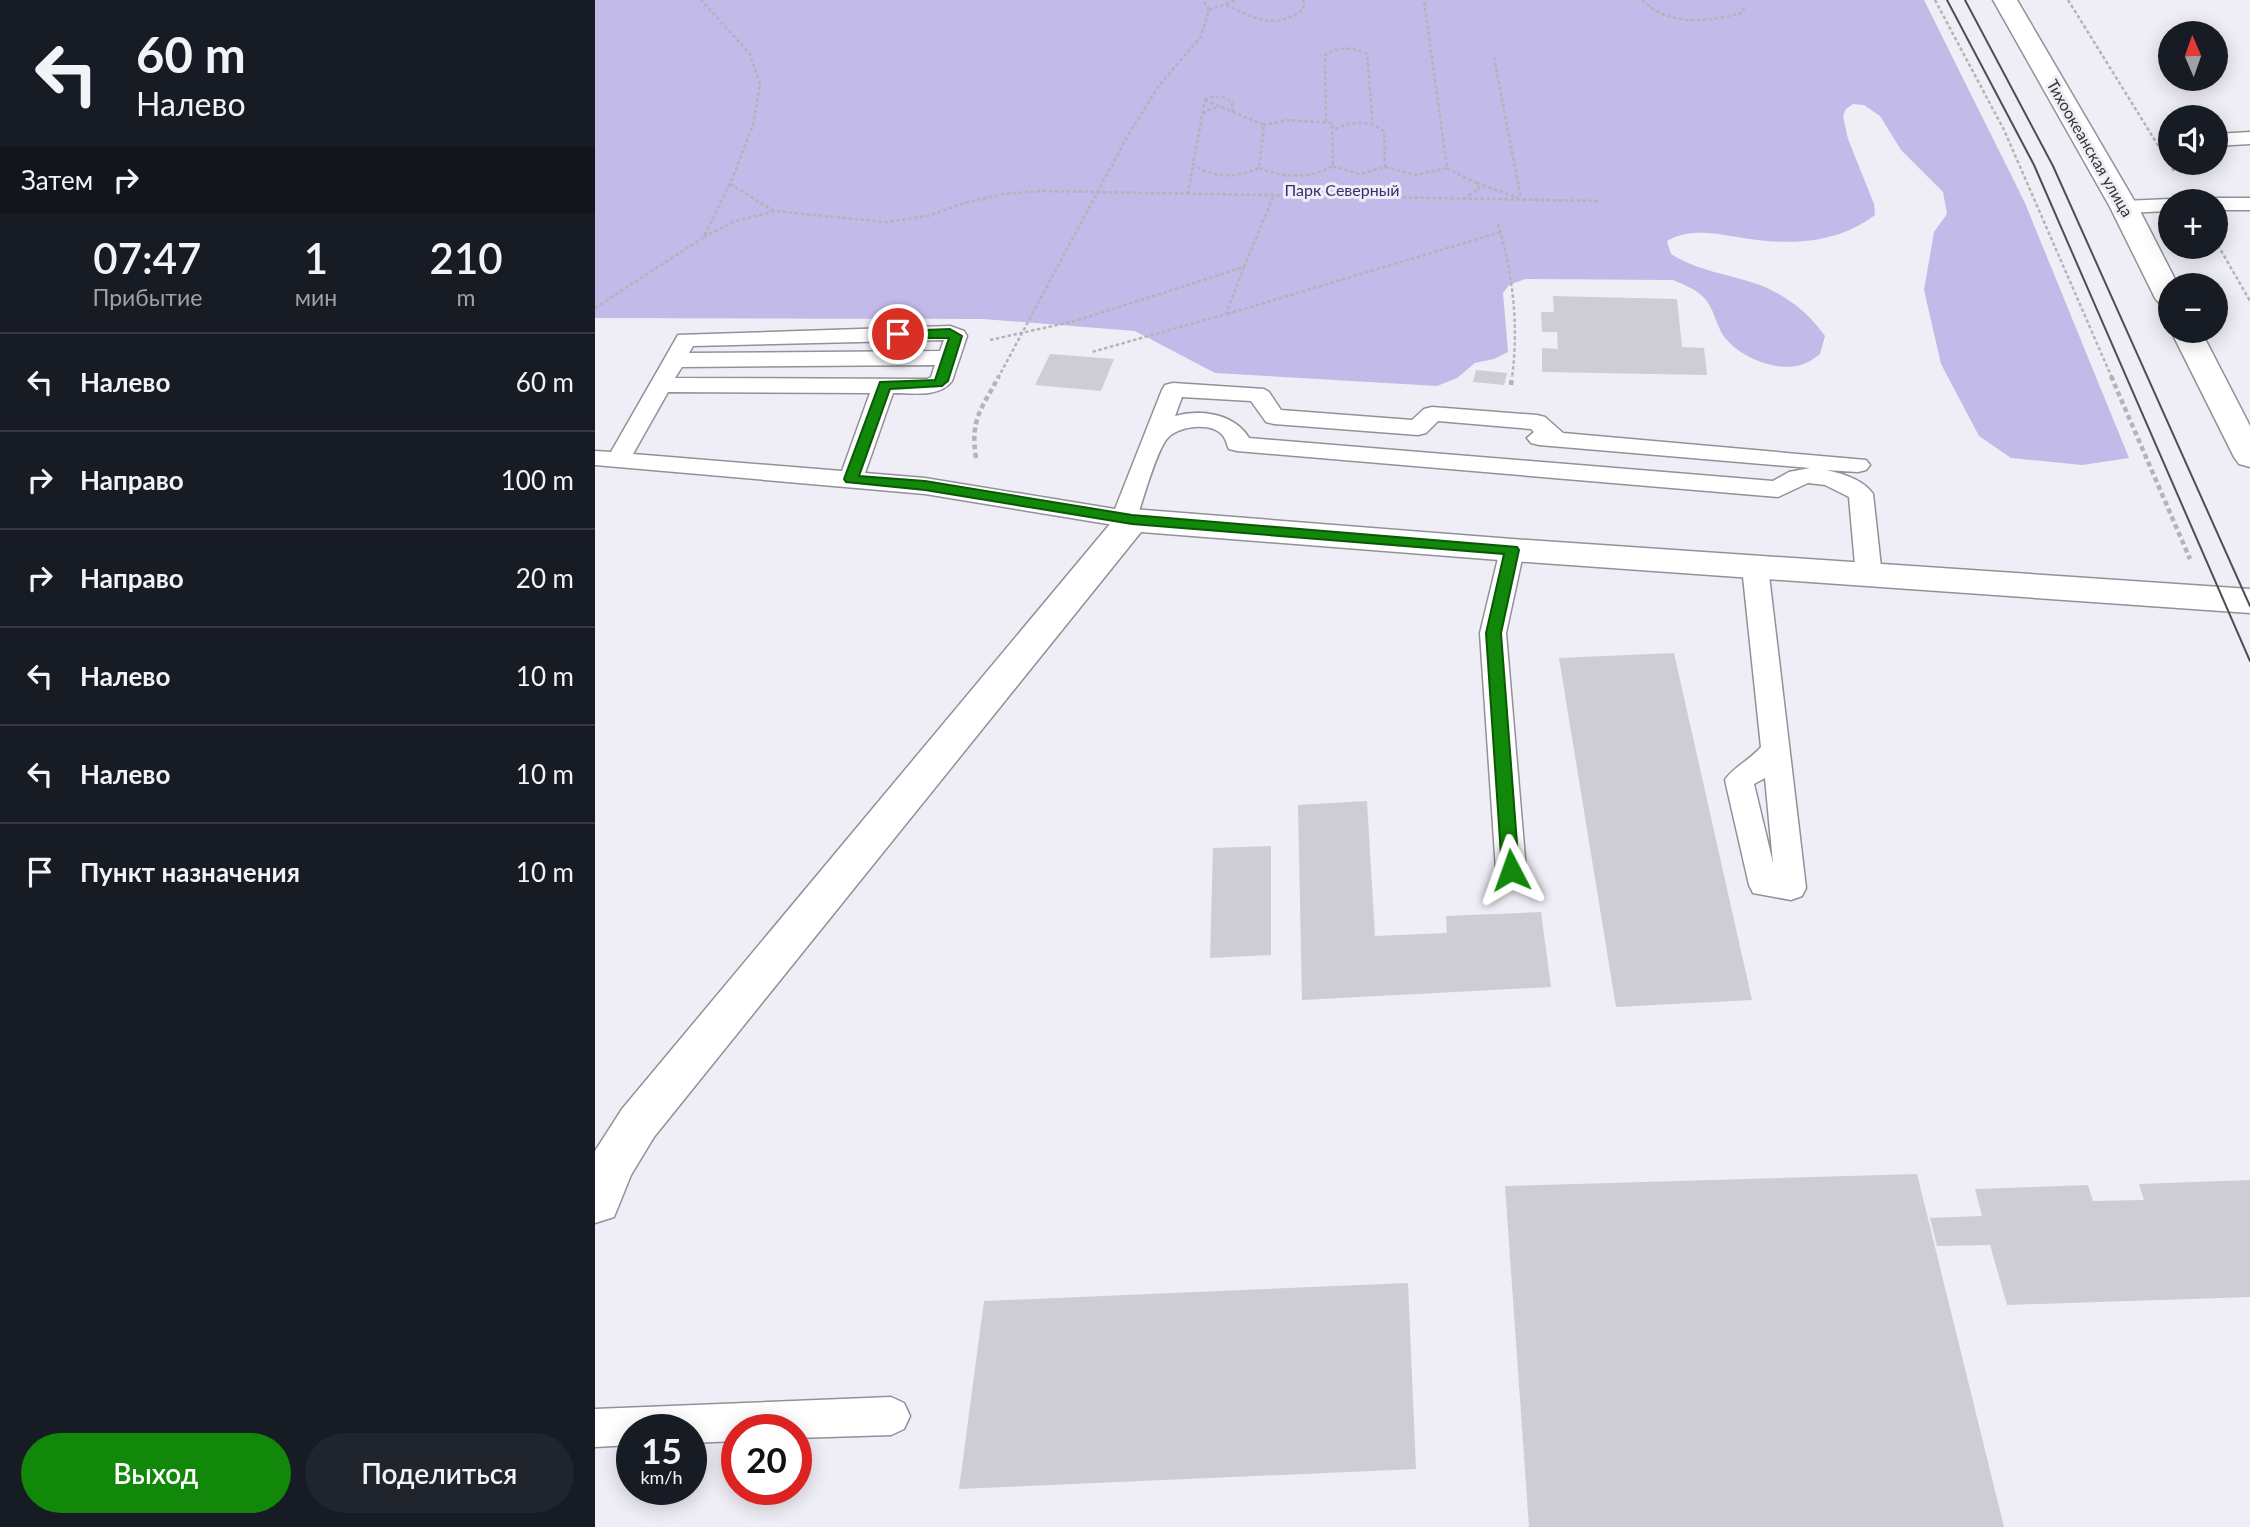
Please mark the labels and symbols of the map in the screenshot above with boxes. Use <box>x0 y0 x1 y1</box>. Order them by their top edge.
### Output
north arrow <box>2158 21 2228 91</box>
street label: Тихоокеанская улица <box>2043 76 2138 220</box>
park label: Парк Северный <box>1285 180 1399 199</box>
pin <box>868 304 928 364</box>
position arrow <box>1474 833 1548 907</box>
speed limit sign: 20 <box>721 1414 812 1505</box>

